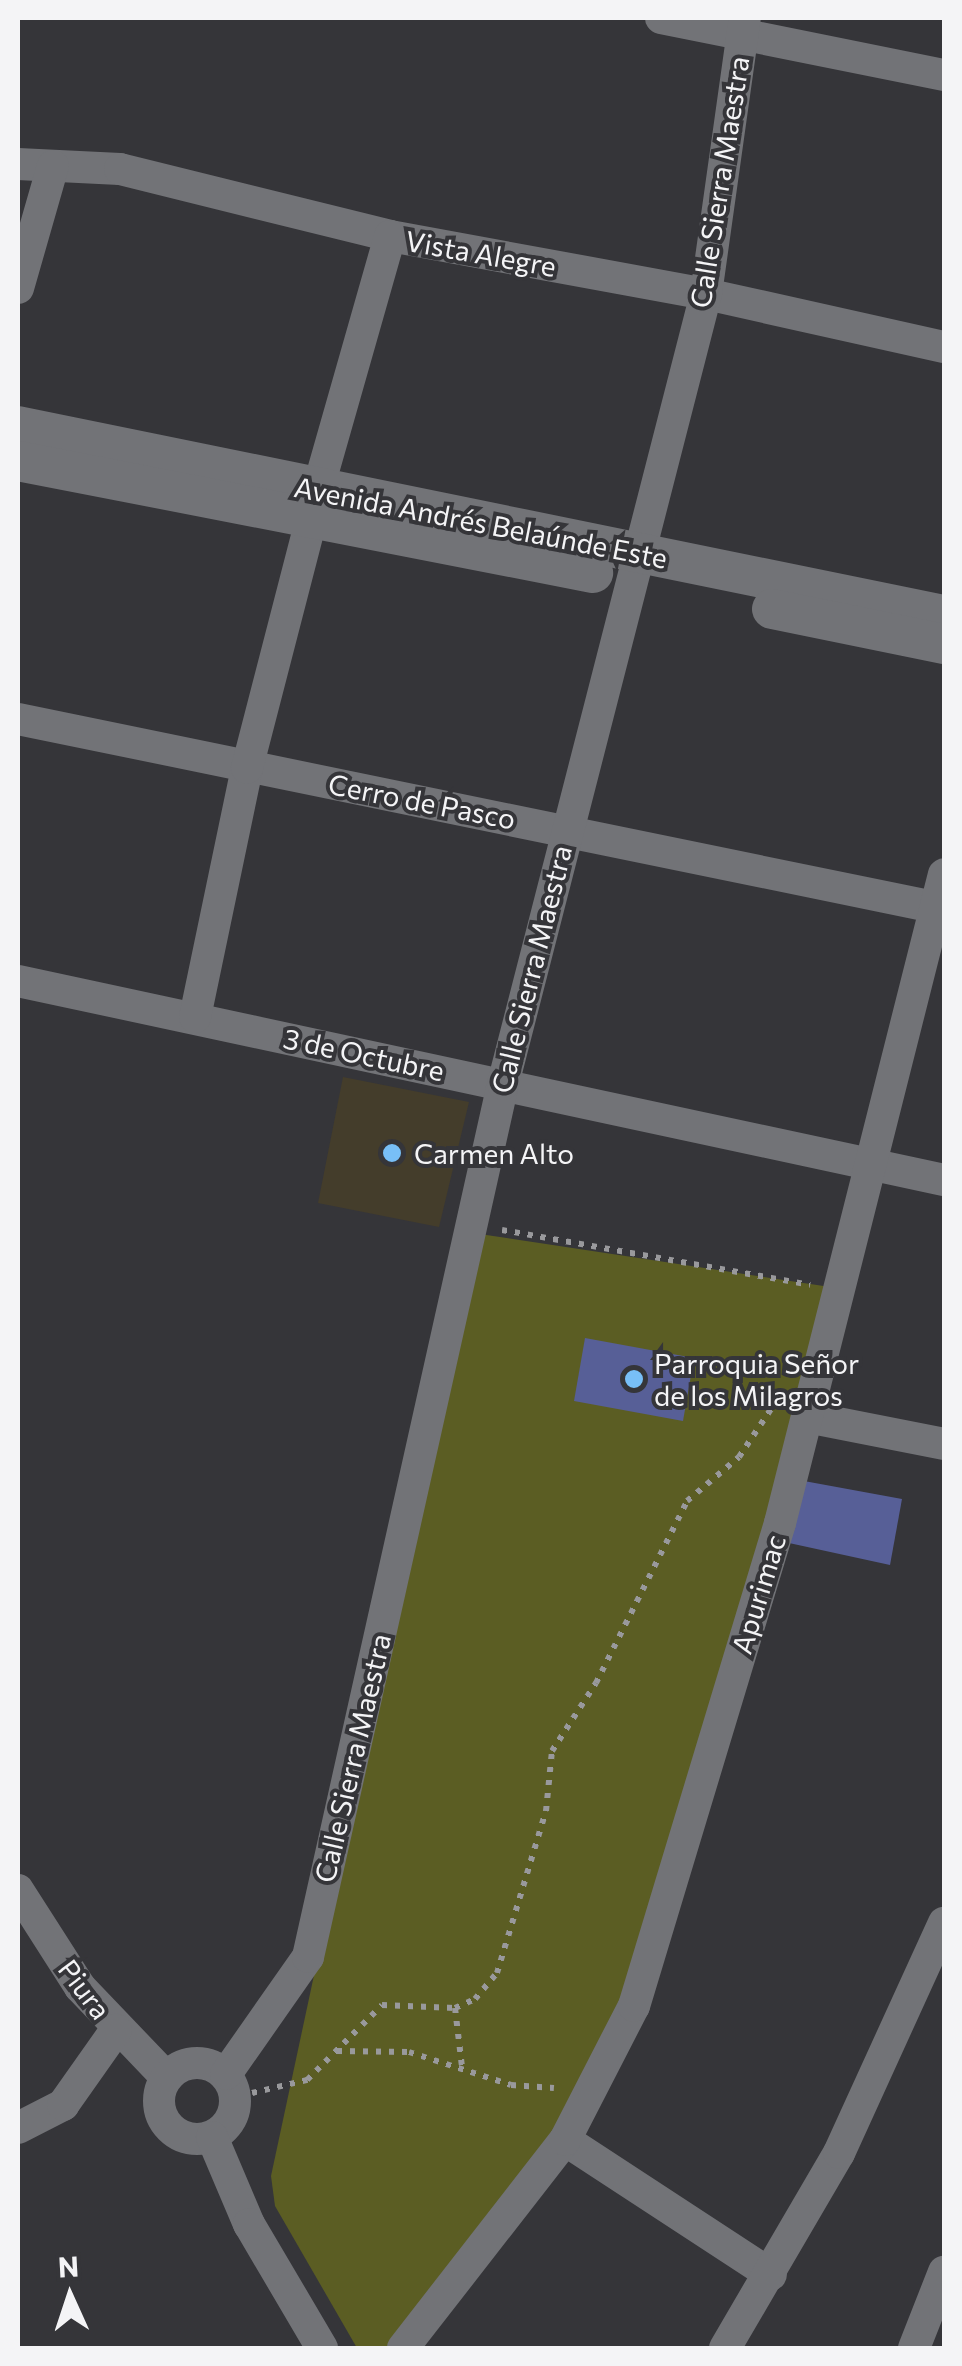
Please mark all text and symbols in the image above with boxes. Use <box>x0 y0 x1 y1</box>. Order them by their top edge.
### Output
street label: Calle Sierra Maestra <box>683 54 755 310</box>
street label: Vista Alegre <box>403 223 559 283</box>
street label: Avenida Andrés Belaúnde Este <box>292 469 670 575</box>
street label: Cerro de Pasco <box>326 766 518 836</box>
street label: Calle Sierra Maestra <box>484 842 578 1096</box>
street label: 3 de Octubre <box>281 1021 447 1087</box>
place label: Carmen Alto <box>414 1136 574 1170</box>
marker: Carmen Alto <box>379 1140 405 1166</box>
place label: Parroquia Señor de los Milagros <box>654 1346 859 1412</box>
marker: Parroquia Señor de los Milagros <box>623 1368 645 1390</box>
street label: Apurimac <box>724 1530 792 1658</box>
street label: Calle Sierra Maestra <box>307 1630 397 1886</box>
street label: Piura <box>52 1953 118 2025</box>
north arrow <box>20 2246 120 2346</box>
text: N <box>57 2249 80 2284</box>

